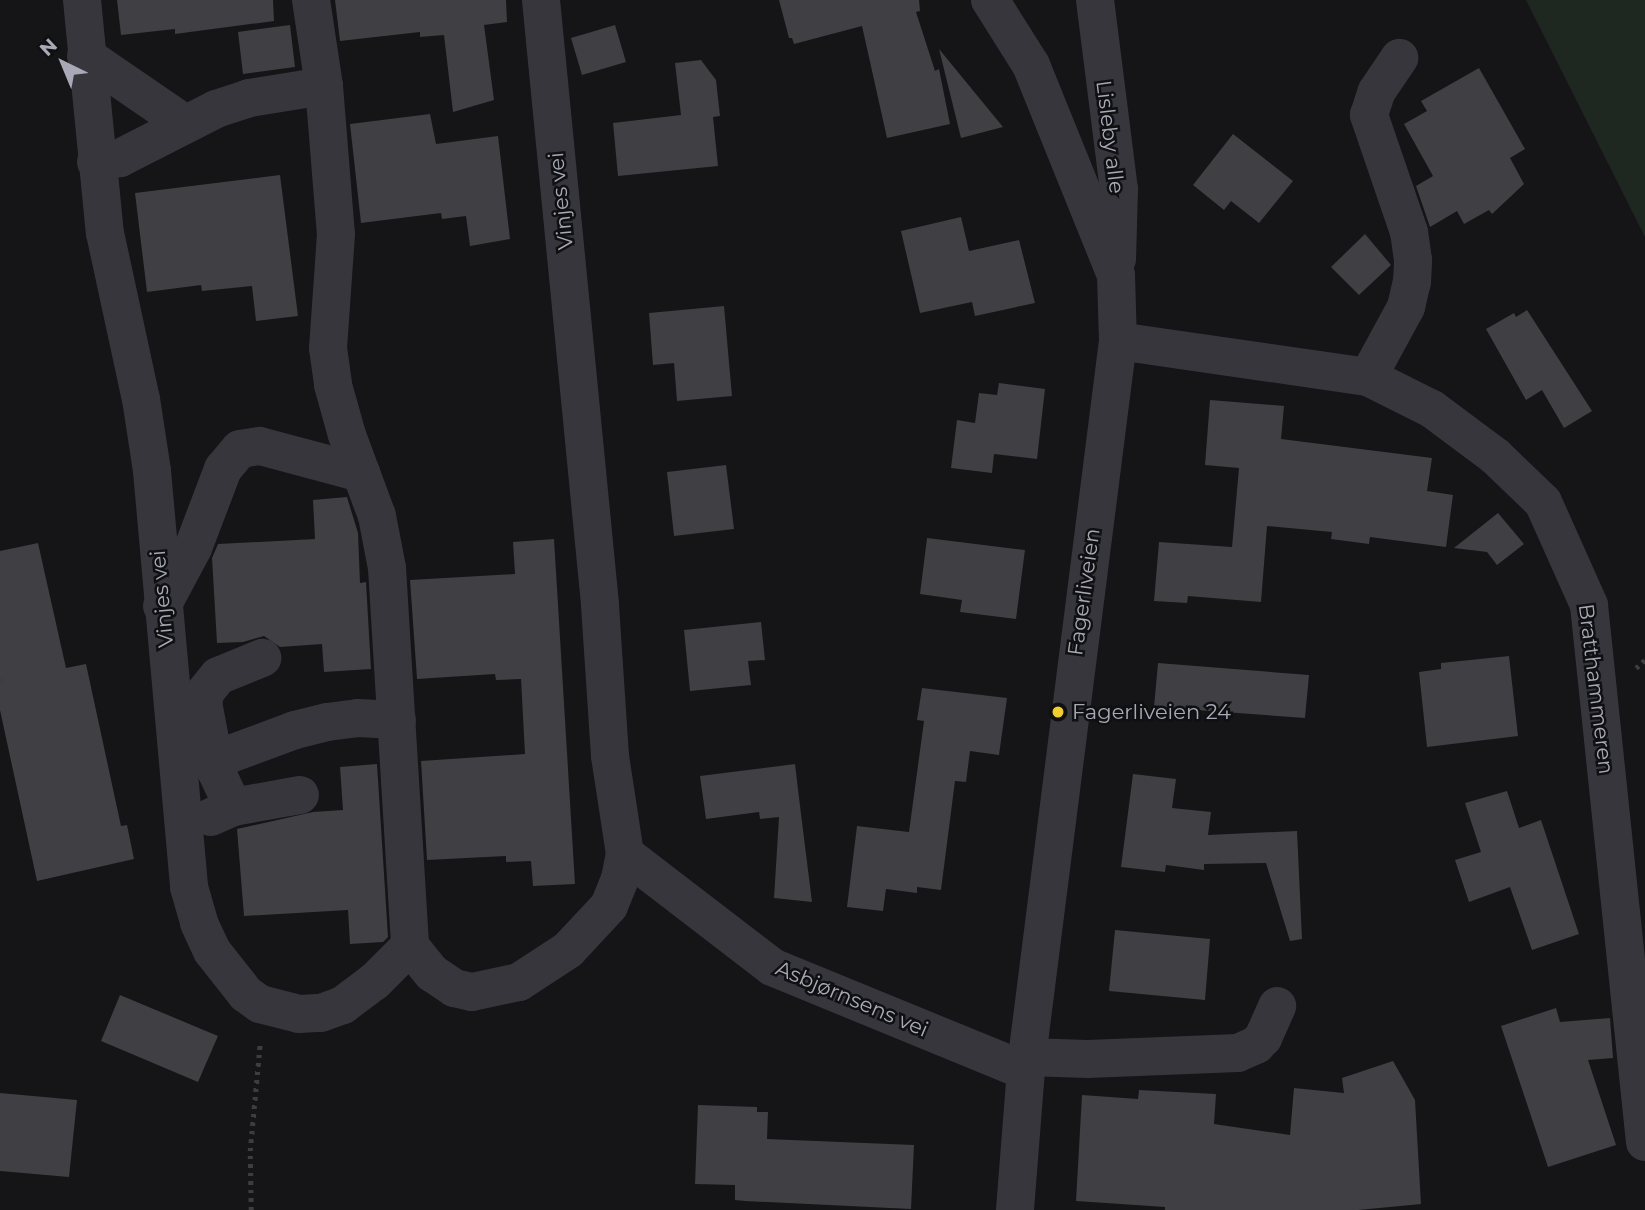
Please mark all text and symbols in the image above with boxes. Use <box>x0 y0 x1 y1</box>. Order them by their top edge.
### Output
north arrow <box>28 28 98 98</box>
text: N <box>35 34 62 61</box>
street label: Lisleby alle <box>1091 79 1129 195</box>
street label: Vinjes vei <box>543 151 579 251</box>
street label: Fagerliveien <box>1063 527 1105 657</box>
street label: Vinjes vei <box>145 549 179 649</box>
street label: Bratthammeren <box>1573 602 1619 776</box>
place label: Fagerliveien 24 <box>1072 699 1231 725</box>
marker: Fagerliveien 24 <box>1050 704 1066 720</box>
street label: Asbjørnsens vei <box>772 956 932 1042</box>

